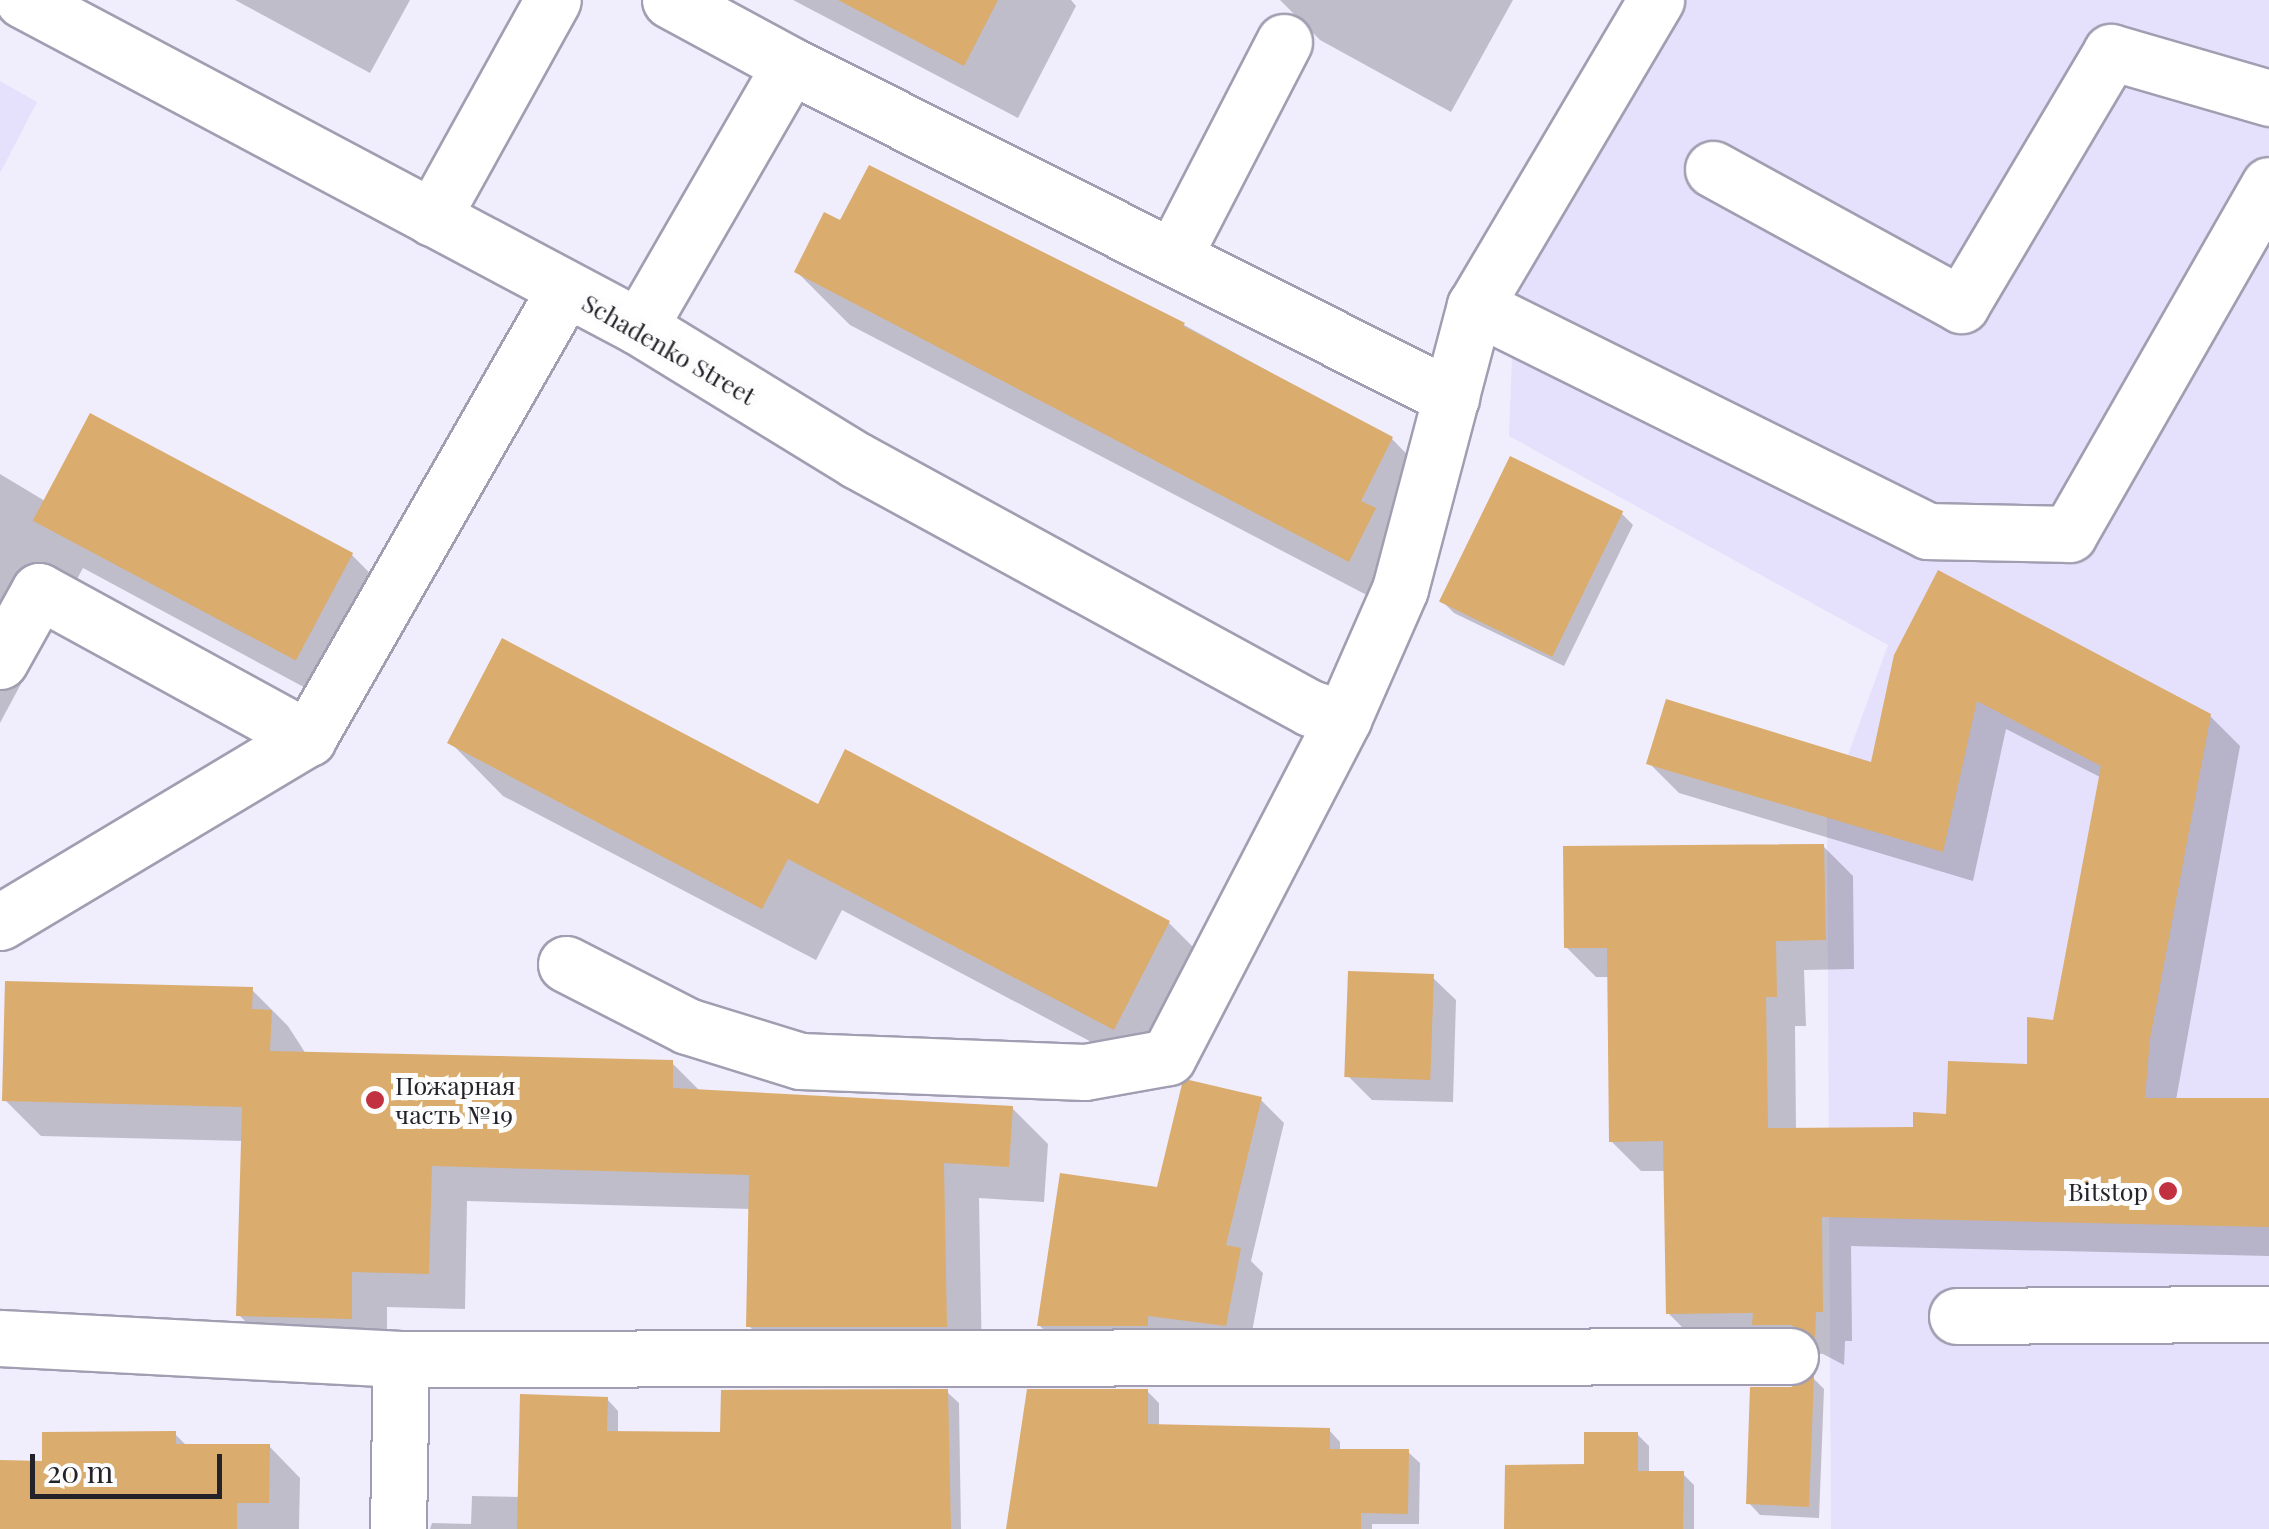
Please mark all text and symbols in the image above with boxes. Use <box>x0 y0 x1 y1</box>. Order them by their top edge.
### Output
street label: Schadenko Street <box>577 287 761 411</box>
place label: Пожарная часть №19 <box>395 1071 515 1130</box>
marker: Пожарная часть №19 <box>364 1089 386 1111</box>
place label: Bitstop <box>2068 1176 2148 1206</box>
marker: Bitstop <box>2157 1180 2179 1202</box>
scale bar <box>35 1434 228 1496</box>
text: 20 m <box>47 1451 113 1491</box>

